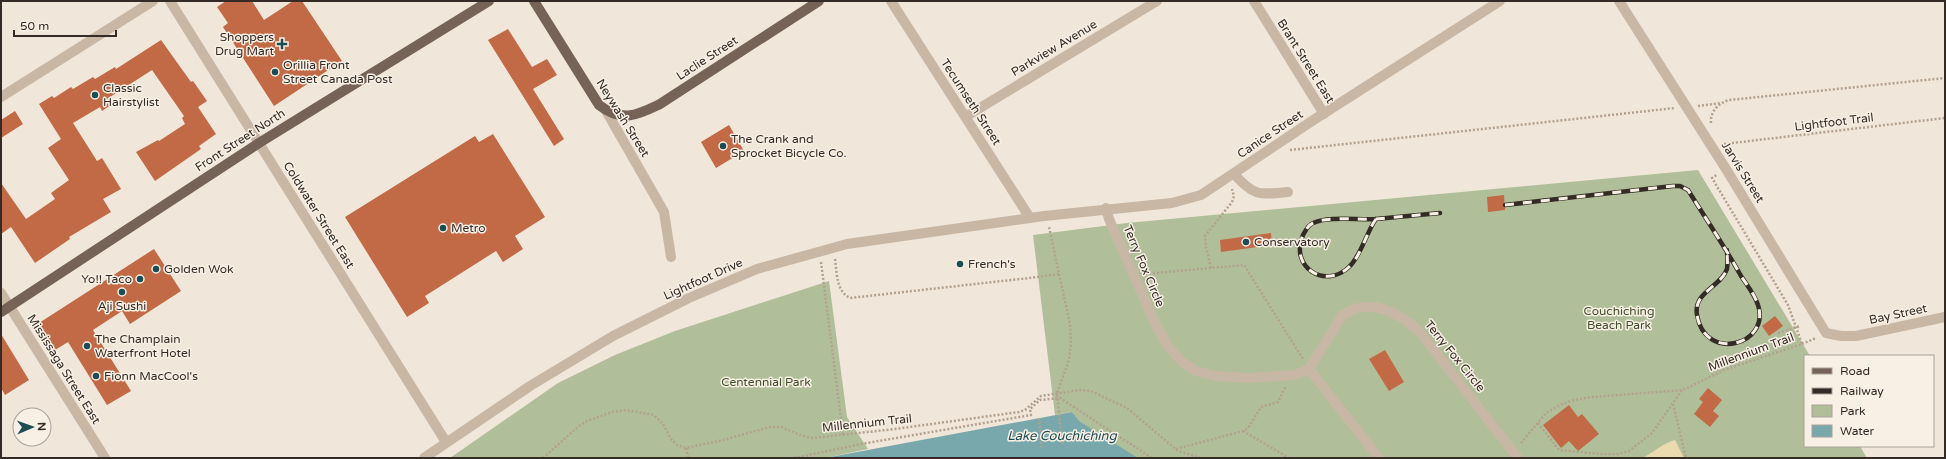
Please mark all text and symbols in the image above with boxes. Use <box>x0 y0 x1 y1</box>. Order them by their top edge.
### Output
scale bar <box>14 12 116 38</box>
street label: Brant Street East <box>1275 16 1338 106</box>
street label: Parkview Avenue <box>1009 17 1099 79</box>
text: 50 m <box>20 19 49 33</box>
place label: Shoppers Drug Mart <box>215 30 274 58</box>
street label: Laclie Street <box>674 33 741 83</box>
marker: Shoppers Drug Mart <box>277 39 287 49</box>
street label: Tecumseth Street <box>938 56 1004 148</box>
place label: Orillia Front Street Canada Post <box>283 58 393 86</box>
marker: Orillia Front Street Canada Post <box>270 67 280 77</box>
street label: Neywash Street <box>593 76 653 160</box>
place label: Classic Hairstylist <box>103 81 160 109</box>
marker: Classic Hairstylist <box>90 90 100 100</box>
street label: Front Street North <box>192 106 288 174</box>
street label: Canice Street <box>1235 107 1306 161</box>
street label: Lightfoot Trail <box>1794 110 1874 134</box>
place label: The Crank and Sprocket Bicycle Co. <box>731 132 847 160</box>
street label: Jarvis Street <box>1719 139 1768 206</box>
marker: The Crank and Sprocket Bicycle Co. <box>718 141 728 151</box>
street label: Coldwater Street East <box>280 159 358 271</box>
place label: Metro <box>451 221 486 235</box>
marker: Metro <box>438 223 448 233</box>
street label: Terry Fox Circle <box>1120 223 1168 309</box>
place label: Conservatory <box>1254 235 1330 249</box>
marker: Conservatory <box>1241 237 1251 247</box>
street label: Lightfoot Drive <box>661 255 745 303</box>
place label: French's <box>968 257 1016 271</box>
marker: French's <box>955 259 965 269</box>
place label: Golden Wok <box>164 262 234 276</box>
marker: Golden Wok <box>151 264 161 274</box>
place label: Yo!! Taco <box>81 272 132 286</box>
marker: Yo!! Taco <box>135 274 145 284</box>
marker: Aji Sushi <box>117 287 127 297</box>
place label: Aji Sushi <box>98 299 146 313</box>
street label: Bay Street <box>1868 301 1929 327</box>
park label: Couchiching Beach Park <box>1583 304 1655 332</box>
street label: Mississaga Street East <box>24 312 104 427</box>
street label: Terry Fox Circle <box>1422 318 1488 395</box>
street label: Millennium Trail <box>1706 330 1796 374</box>
place label: The Champlain Waterfront Hotel <box>95 332 191 360</box>
marker: The Champlain Waterfront Hotel <box>82 341 92 351</box>
legend <box>1804 355 1934 447</box>
text: Road <box>1840 364 1870 378</box>
place label: Fionn MacCool's <box>104 369 198 383</box>
marker: Fionn MacCool's <box>91 371 101 381</box>
park label: Centennial Park <box>721 375 811 389</box>
text: Railway <box>1840 384 1884 398</box>
text: Park <box>1840 404 1866 418</box>
north arrow <box>12 407 52 447</box>
street label: Millennium Trail <box>821 411 913 435</box>
text: N <box>35 422 48 431</box>
text: Water <box>1840 424 1875 438</box>
water label: Lake Couchiching <box>1007 428 1118 444</box>

